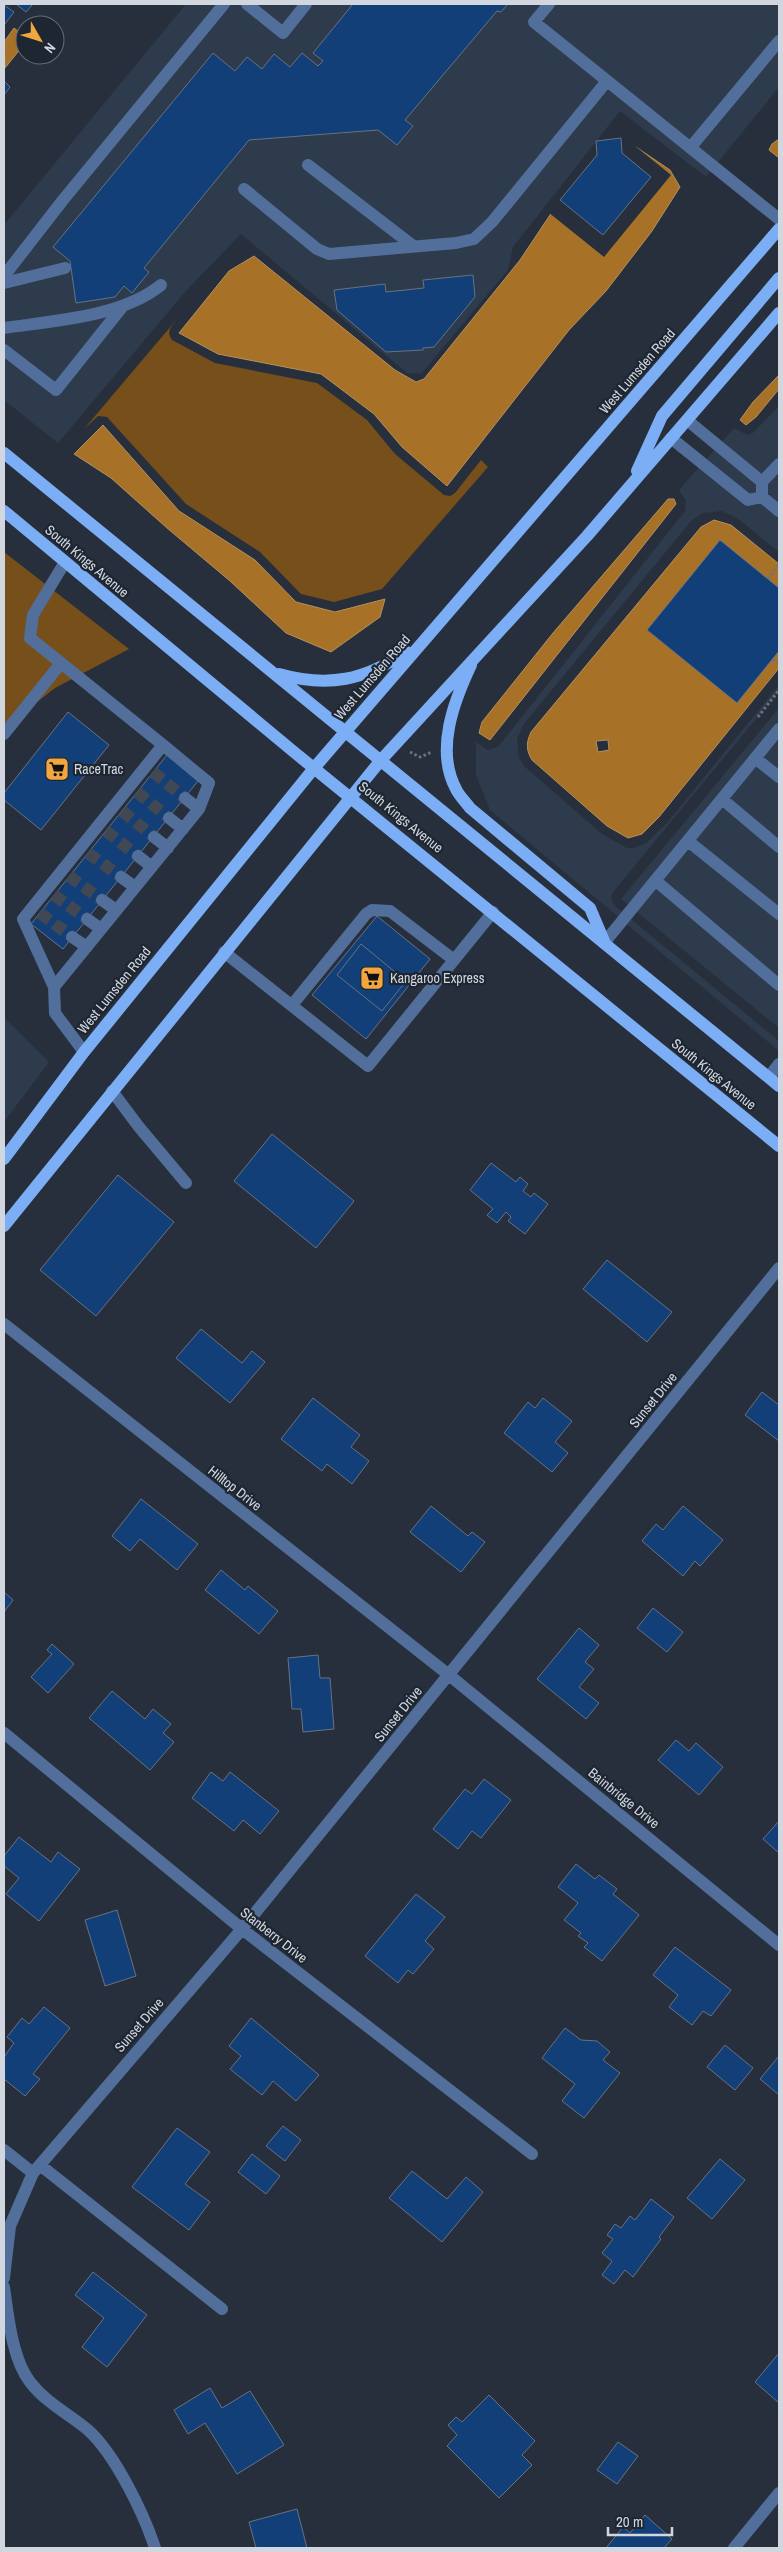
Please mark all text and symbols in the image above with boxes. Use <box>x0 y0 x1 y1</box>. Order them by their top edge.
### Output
north arrow <box>15 15 65 65</box>
text: N <box>40 39 60 57</box>
street label: West Lumsden Road <box>595 325 679 417</box>
street label: South Kings Avenue <box>41 521 133 601</box>
street label: West Lumsden Road <box>330 631 414 723</box>
supermarket icon: RaceTrac <box>44 756 70 782</box>
place label: RaceTrac <box>74 760 124 778</box>
street label: South Kings Avenue <box>355 777 447 857</box>
street label: West Lumsden Road <box>73 943 155 1037</box>
supermarket icon: Kangaroo Express <box>359 965 385 991</box>
place label: Kangaroo Express <box>390 969 485 987</box>
street label: South Kings Avenue <box>668 1034 760 1114</box>
street label: Sunset Drive <box>625 1369 681 1431</box>
street label: Hilltop Drive <box>205 1461 265 1515</box>
street label: Sunset Drive <box>370 1683 426 1745</box>
street label: Bainbridge Drive <box>585 1764 663 1832</box>
street label: Stanberry Drive <box>237 1903 311 1967</box>
street label: Sunset Drive <box>110 1994 168 2056</box>
scale bar <box>608 2504 672 2536</box>
text: 20 m <box>616 2511 643 2532</box>

